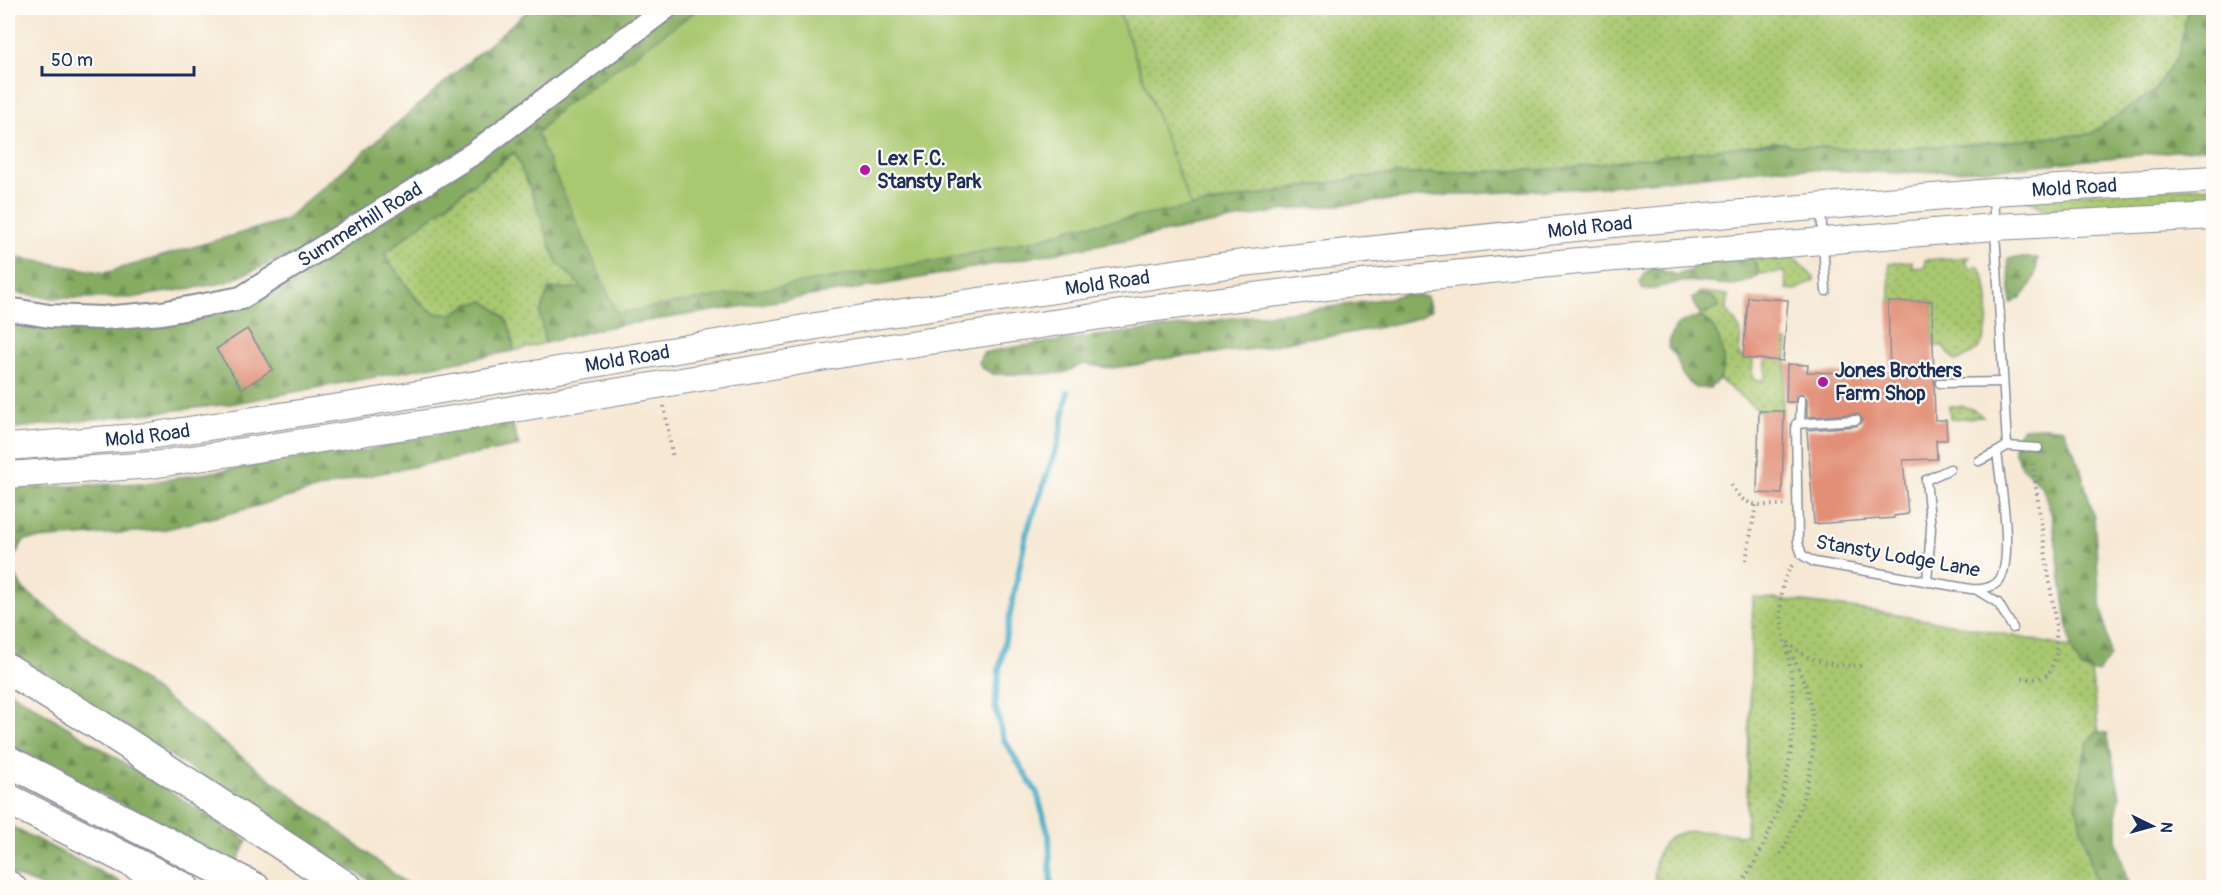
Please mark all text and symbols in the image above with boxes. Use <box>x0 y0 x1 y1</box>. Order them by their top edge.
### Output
scale bar <box>42 39 194 77</box>
text: 50 m <box>51 49 93 72</box>
place label: Lex F.C. Stansty Park <box>877 146 982 194</box>
marker: Lex F.C. Stansty Park <box>858 163 872 177</box>
street label: Mold Road <box>2031 172 2118 202</box>
street label: Summerhill Road <box>293 176 427 272</box>
street label: Mold Road <box>1546 210 1634 243</box>
street label: Mold Road <box>1063 264 1151 301</box>
street label: Mold Road <box>583 339 672 378</box>
place label: Jones Brothers Farm Shop <box>1835 358 1962 406</box>
marker: Jones Brothers Farm Shop <box>1816 375 1830 389</box>
street label: Mold Road <box>104 417 192 452</box>
street label: Stansty Lodge Lane <box>1814 529 1982 583</box>
north arrow <box>2122 796 2182 856</box>
text: N <box>2155 821 2176 834</box>

